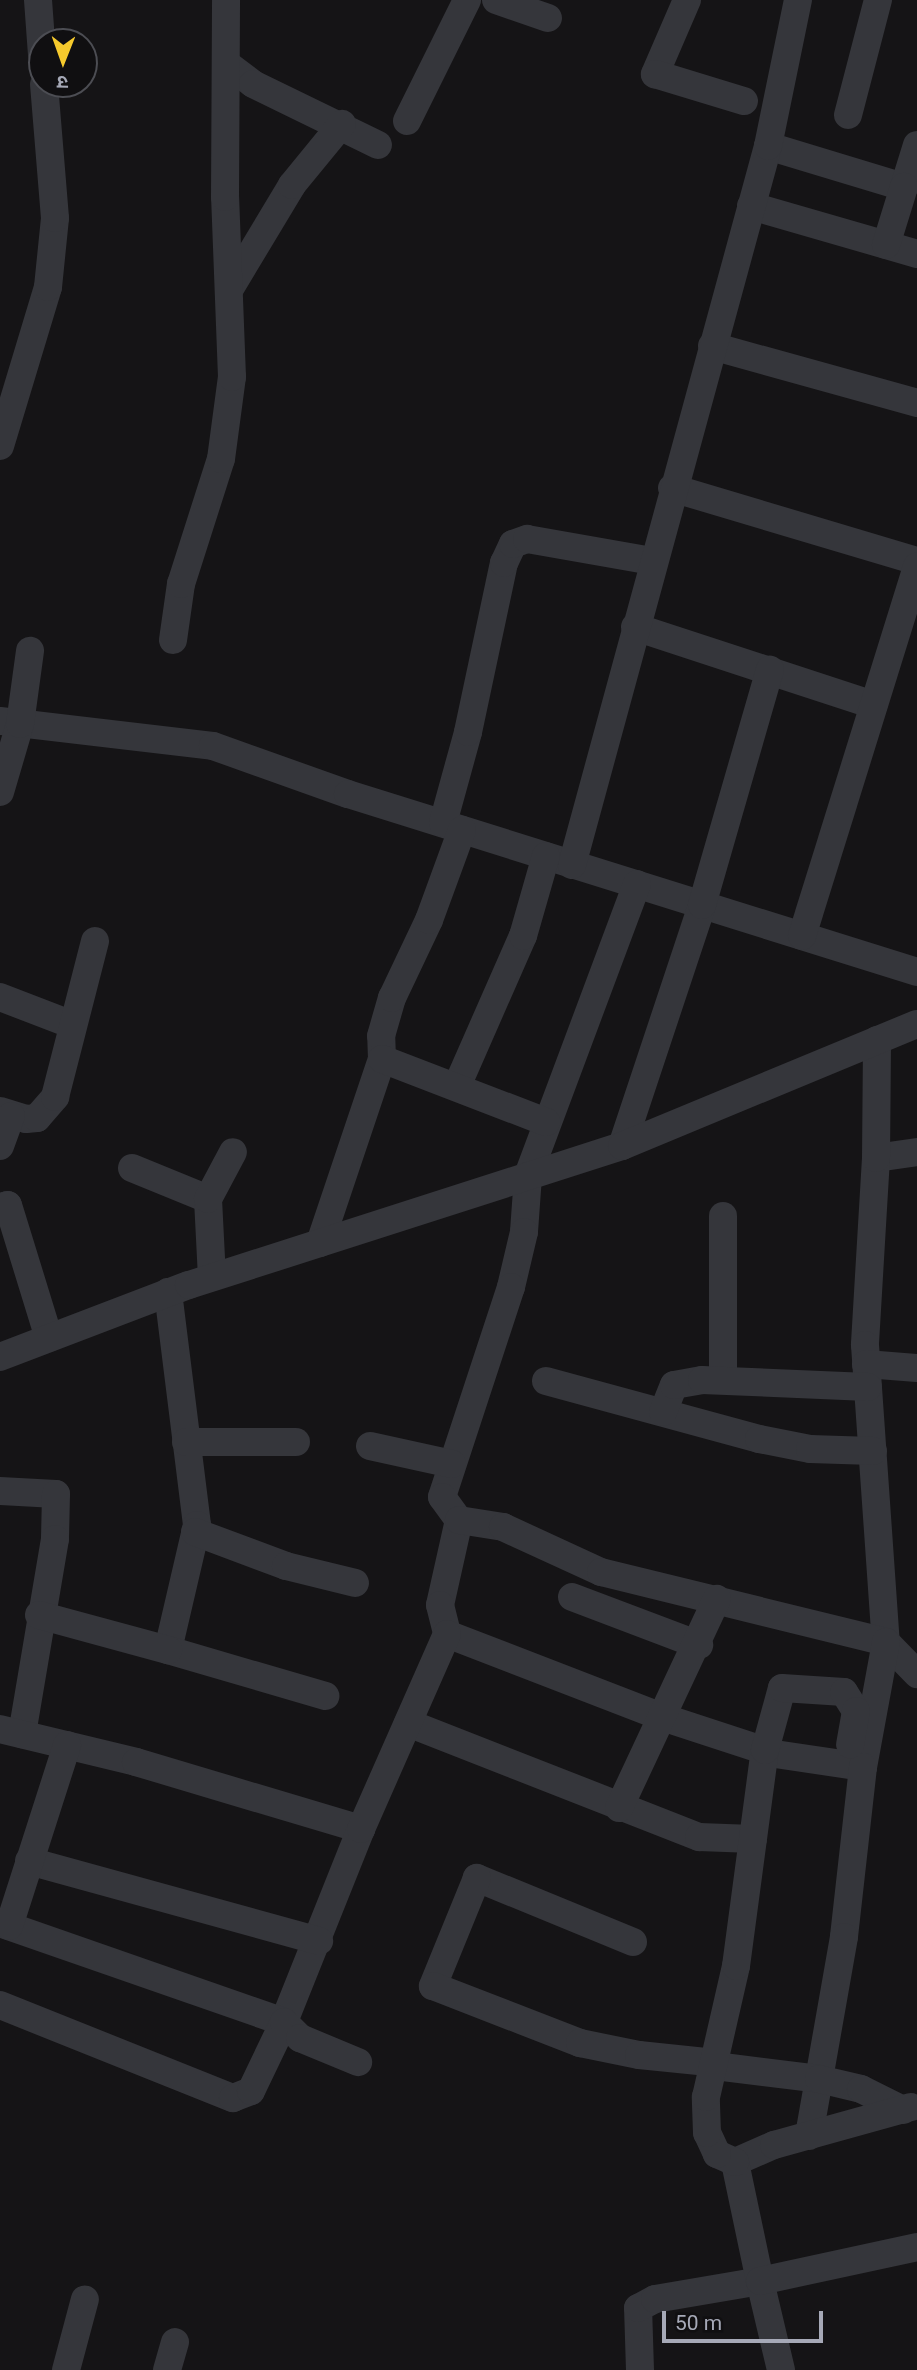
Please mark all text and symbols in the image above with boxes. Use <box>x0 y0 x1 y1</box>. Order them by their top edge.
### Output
north arrow <box>28 28 98 98</box>
text: उ <box>57 71 68 94</box>
scale bar <box>665 2296 826 2340</box>
text: 50 m <box>675 2311 722 2335</box>

